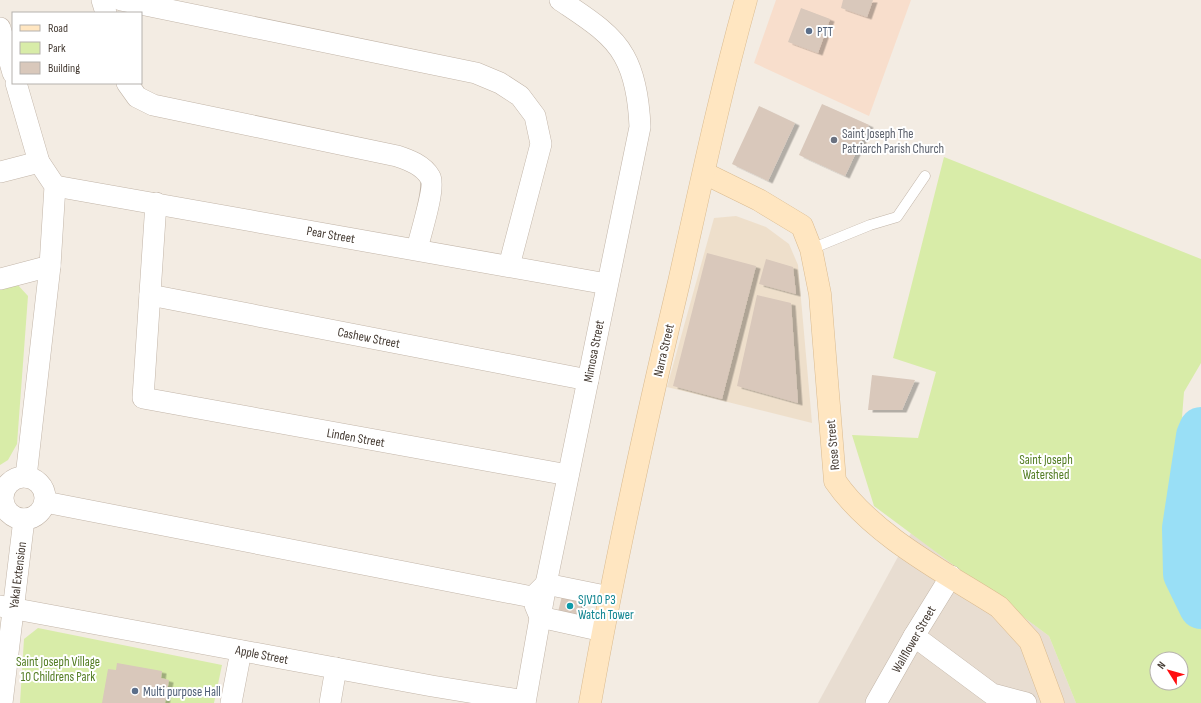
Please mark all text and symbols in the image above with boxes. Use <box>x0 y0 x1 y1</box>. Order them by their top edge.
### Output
legend <box>12 12 142 84</box>
text: Road <box>48 21 68 36</box>
place label: PTT <box>817 24 833 40</box>
marker: PTT <box>804 26 814 36</box>
text: Park <box>48 41 66 56</box>
text: Building <box>48 61 80 76</box>
place label: Saint Joseph The Patriarch Parish Church <box>842 126 944 157</box>
marker: Saint Joseph The Patriarch Parish Church <box>829 135 839 145</box>
street label: Pear Street <box>305 223 356 247</box>
street label: Mimosa Street <box>580 319 608 384</box>
street label: Narra Street <box>650 322 678 378</box>
street label: Cashew Street <box>336 324 401 352</box>
street label: Rose Street <box>823 419 843 471</box>
street label: Linden Street <box>326 425 386 451</box>
park label: Saint Joseph Watershed <box>1019 452 1073 483</box>
street label: Yakal Extension <box>6 541 30 609</box>
place label: SJV10 P3 Watch Tower <box>578 592 634 623</box>
marker: SJV10 P3 Watch Tower <box>565 601 575 611</box>
street label: Wallflower Street <box>888 603 939 676</box>
street label: Apple Street <box>233 642 290 668</box>
north arrow <box>1149 651 1189 691</box>
park label: Saint Joseph Village 10 Childrens Park <box>16 654 100 685</box>
text: N <box>1154 659 1168 672</box>
place label: Multi purpose Hall <box>143 684 221 700</box>
marker: Multi purpose Hall <box>130 686 140 696</box>

